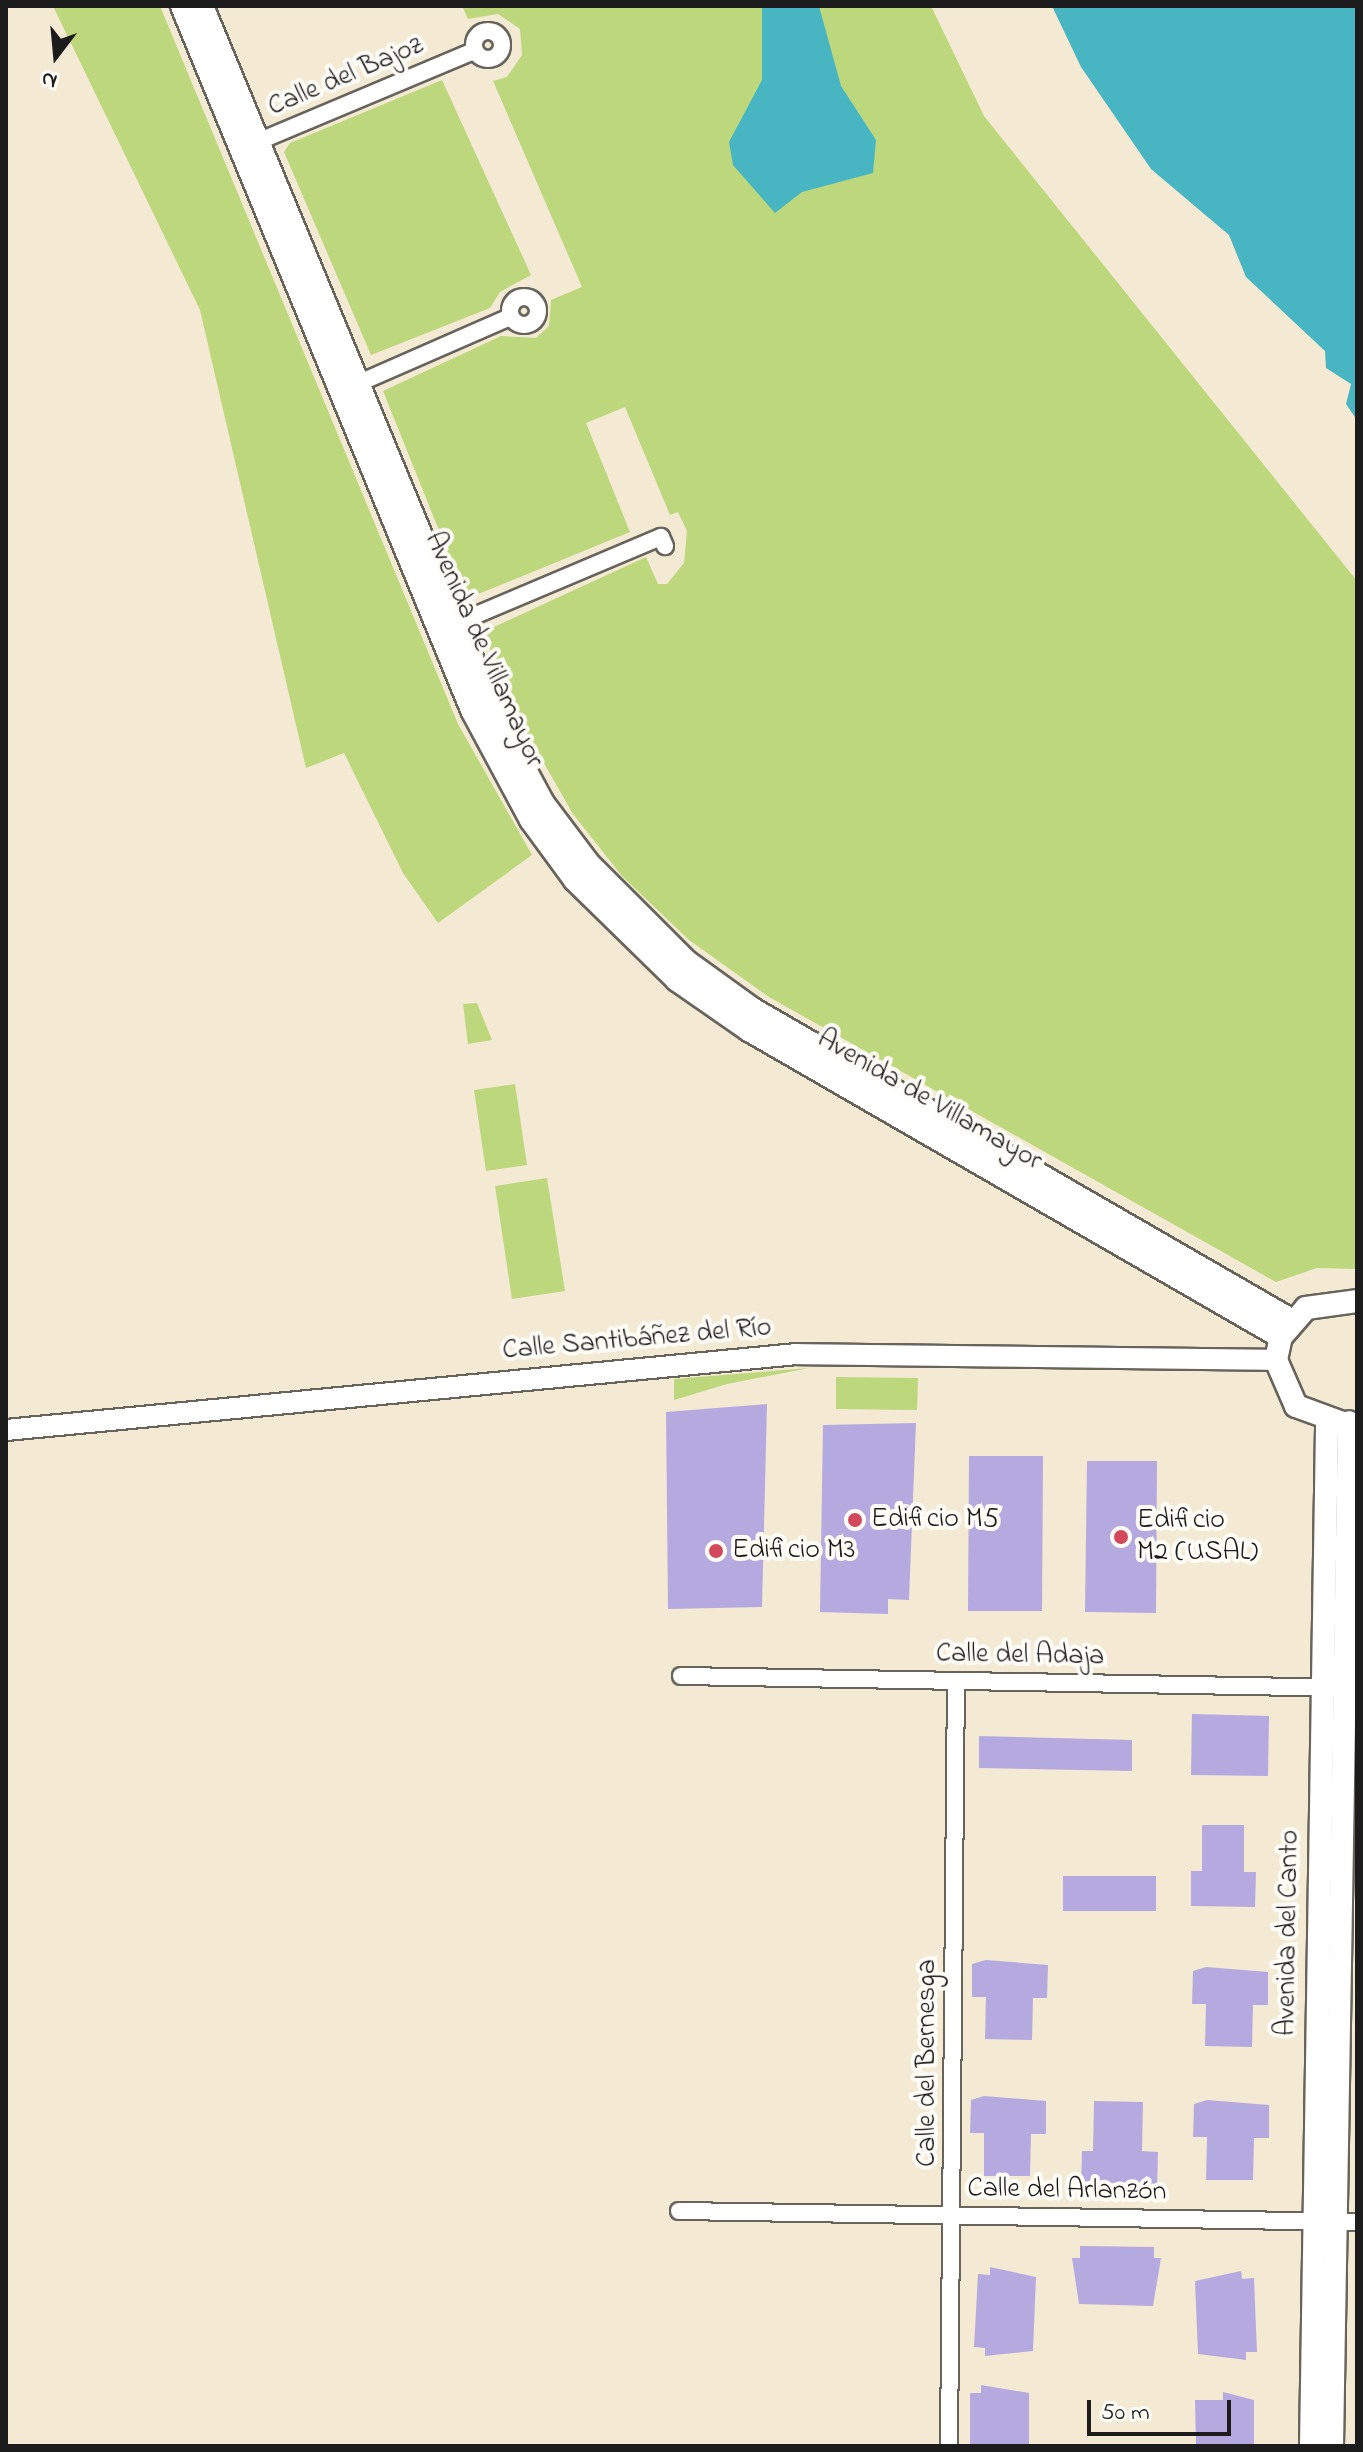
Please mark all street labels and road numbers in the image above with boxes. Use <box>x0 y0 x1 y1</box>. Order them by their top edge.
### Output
street label: Calle del Bajoz <box>263 29 429 125</box>
street label: Avenida de Villamayor <box>416 527 550 773</box>
street label: Avenida de Villamayor <box>811 1023 1047 1179</box>
street label: Calle Santibáñez del Río <box>501 1312 773 1368</box>
street label: Calle del Adaja <box>936 1638 1104 1674</box>
street label: Avenida del Canto <box>1270 1830 1308 2036</box>
street label: Calle del Bernesga <box>911 1959 945 2167</box>
street label: Calle del Arlanzón <box>967 2172 1167 2210</box>

